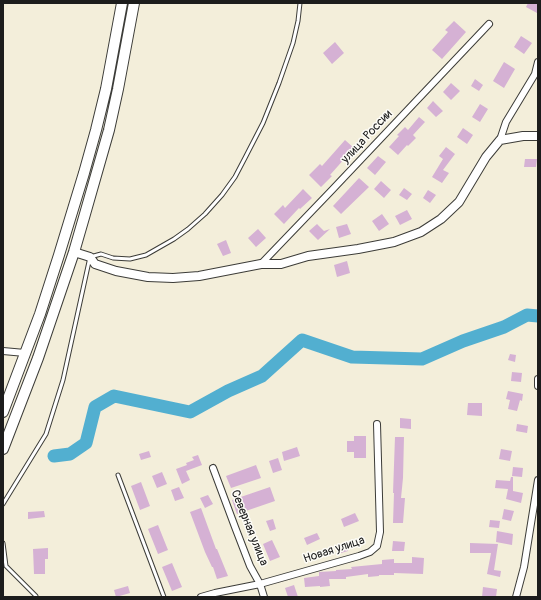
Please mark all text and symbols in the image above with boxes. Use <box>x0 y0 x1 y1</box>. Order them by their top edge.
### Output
street label: улица России <box>339 107 395 167</box>
street label: Северная улица <box>227 488 271 568</box>
street label: Новая улица <box>302 533 366 567</box>

